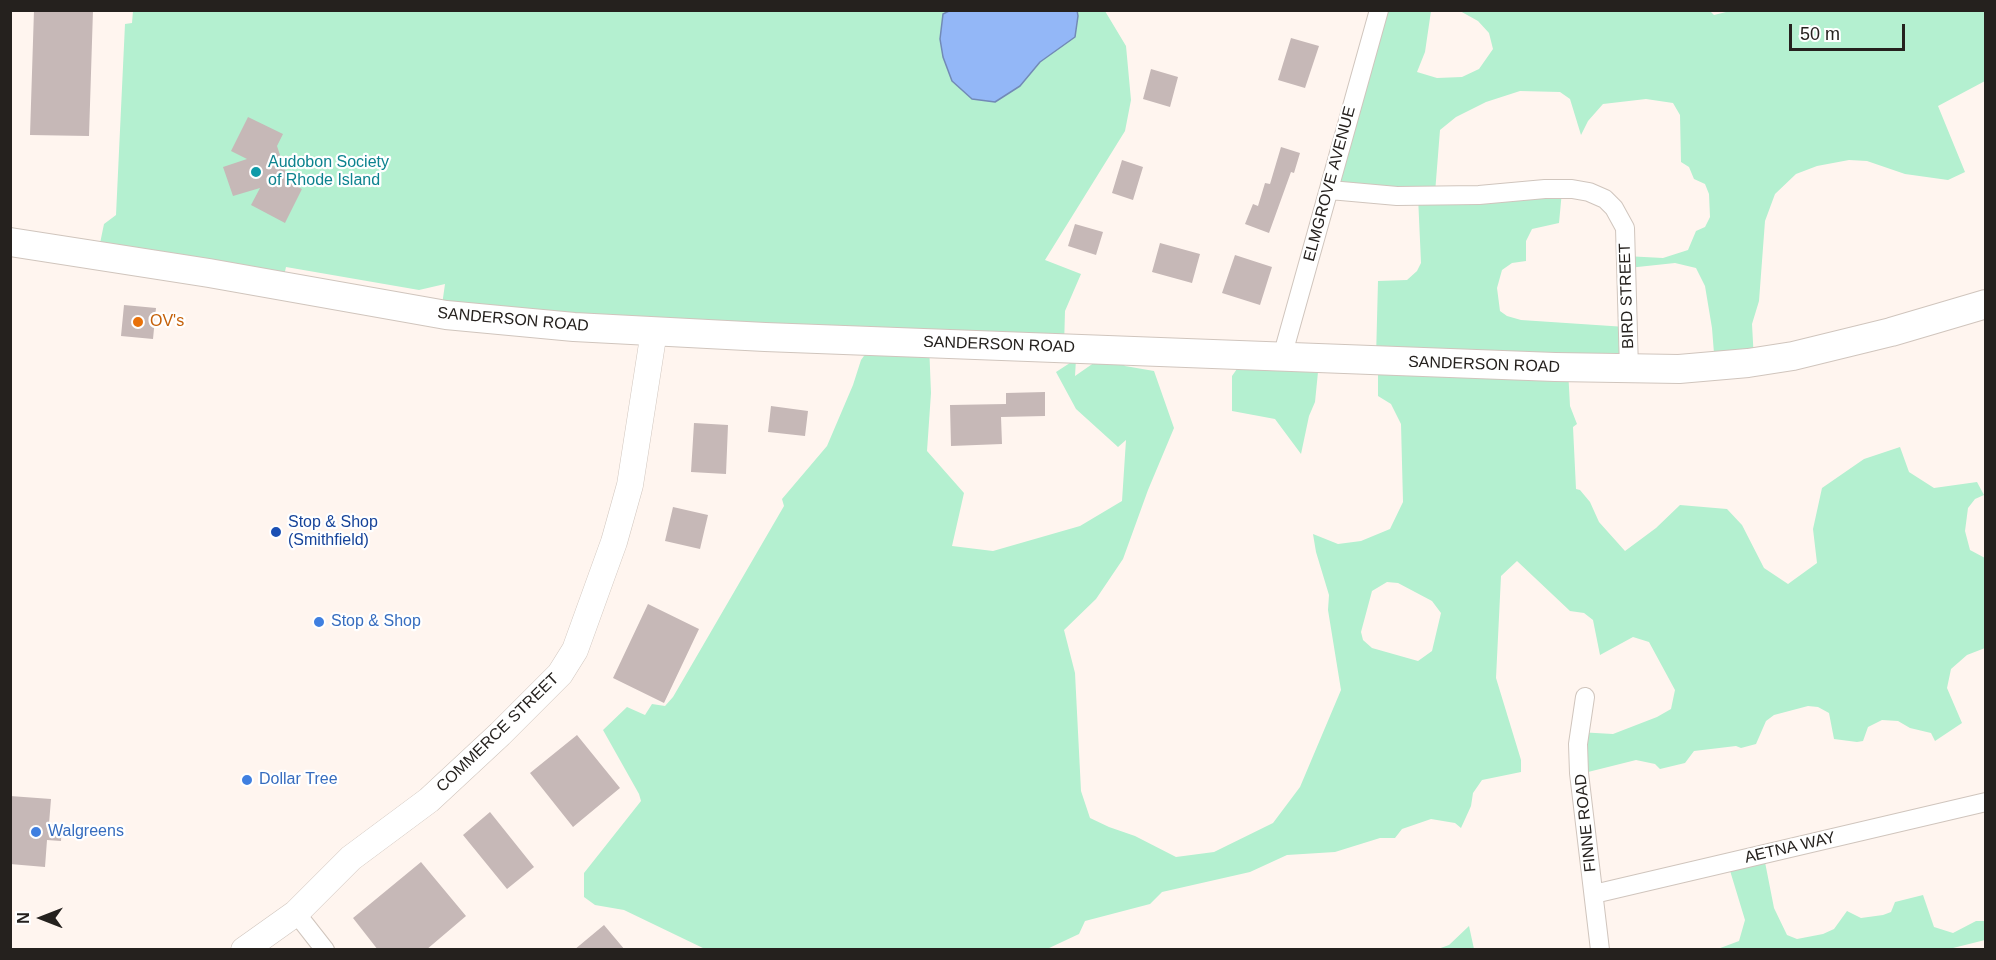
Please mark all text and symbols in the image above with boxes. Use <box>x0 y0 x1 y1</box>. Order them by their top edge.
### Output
scale bar <box>1792 12 1908 50</box>
text: 50 m <box>1800 24 1840 44</box>
street label: ELMGROVE AVENUE <box>1300 104 1360 264</box>
place label: Audobon Society of Rhode Island <box>268 153 389 191</box>
marker: Audobon Society of Rhode Island <box>249 165 263 179</box>
street label: BIRD STREET <box>1616 243 1638 349</box>
street label: SANDERSON ROAD <box>436 304 590 336</box>
place label: OV's <box>150 312 184 332</box>
marker: OV's <box>131 315 145 329</box>
street label: SANDERSON ROAD <box>923 333 1075 357</box>
street label: SANDERSON ROAD <box>1408 353 1560 377</box>
place label: Stop & Shop (Smithfield) <box>288 513 378 551</box>
marker: Stop & Shop (Smithfield) <box>269 525 283 539</box>
place label: Stop & Shop <box>331 612 421 632</box>
marker: Stop & Shop <box>312 615 326 629</box>
street label: COMMERCE STREET <box>433 670 563 796</box>
place label: Dollar Tree <box>259 770 338 790</box>
marker: Dollar Tree <box>240 773 254 787</box>
street label: FINNE ROAD <box>1571 773 1601 873</box>
place label: Walgreens <box>48 822 124 842</box>
marker: Walgreens <box>29 825 43 839</box>
street label: AETNA WAY <box>1743 828 1837 868</box>
north arrow <box>12 888 72 948</box>
text: N <box>15 912 32 924</box>

